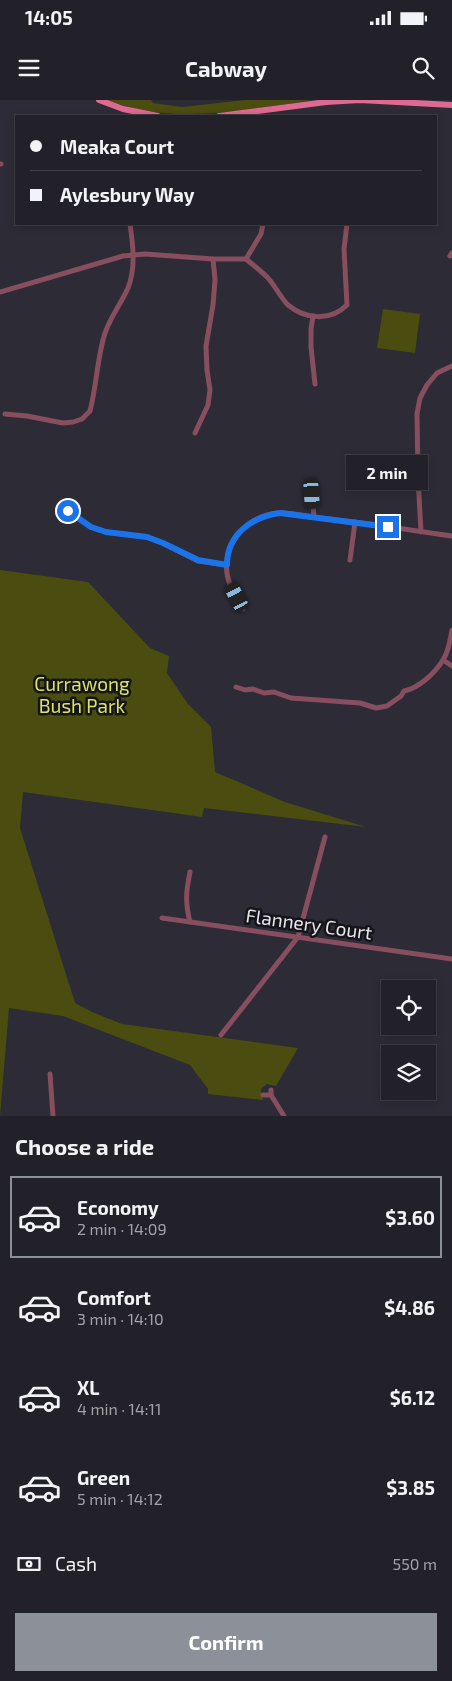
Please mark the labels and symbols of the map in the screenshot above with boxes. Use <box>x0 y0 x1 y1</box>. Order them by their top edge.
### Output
callout: 2 min <box>347 454 429 490</box>
car <box>303 479 320 509</box>
route start <box>57 500 79 522</box>
route end <box>377 516 399 538</box>
car <box>223 580 250 614</box>
park label: Currawong Bush Park <box>34 672 130 717</box>
street label: Flannery Court <box>244 903 374 944</box>

